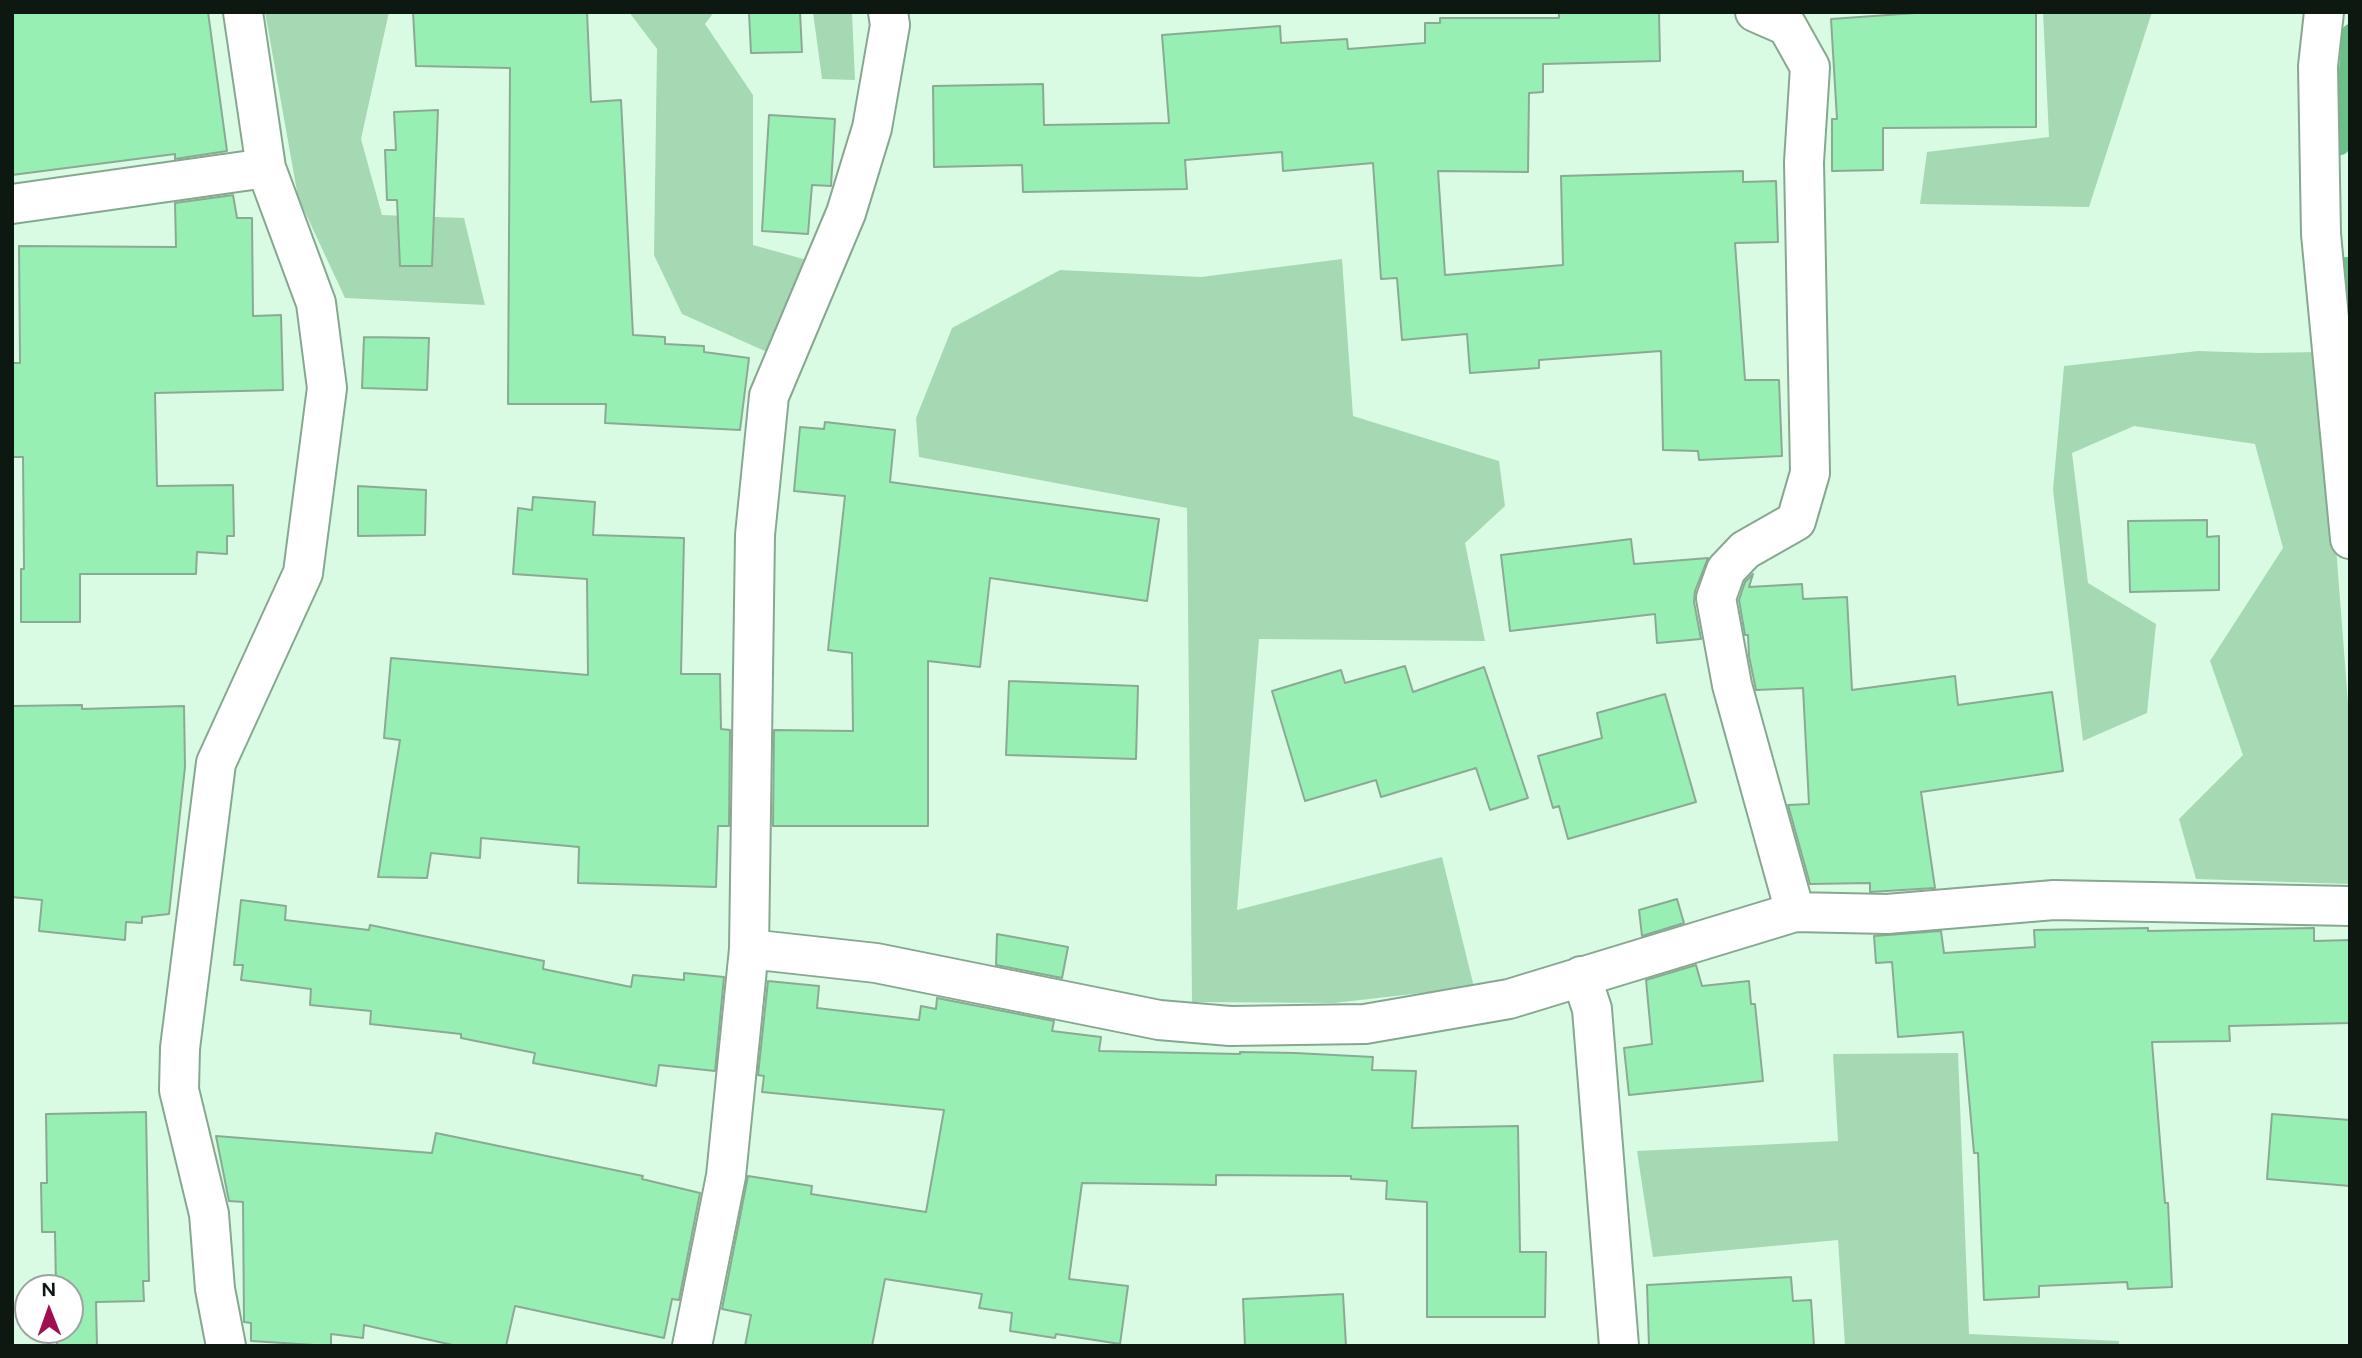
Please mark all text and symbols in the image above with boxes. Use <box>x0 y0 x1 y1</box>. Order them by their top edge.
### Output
north arrow <box>14 1274 84 1344</box>
text: N <box>41 1278 56 1301</box>

